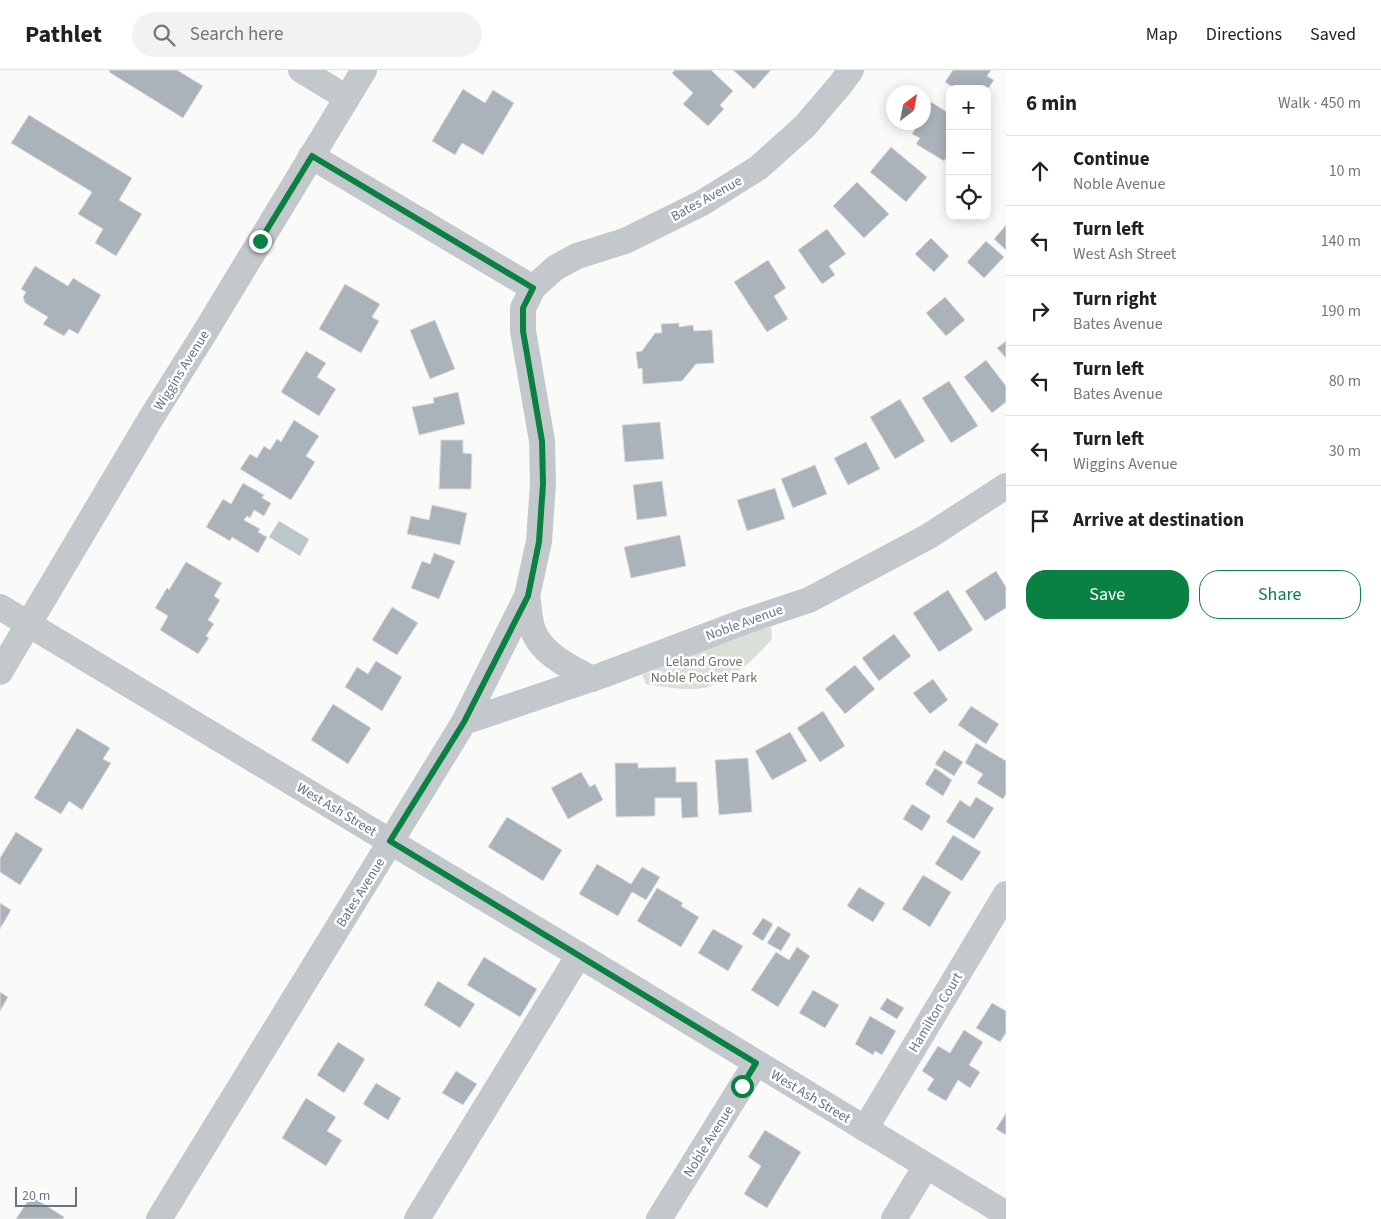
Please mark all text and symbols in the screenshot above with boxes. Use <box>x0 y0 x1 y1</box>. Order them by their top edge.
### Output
search box <box>132 12 482 57</box>
text: Pathlet <box>25 17 102 52</box>
icon: search <box>150 21 178 49</box>
text: Search here <box>190 21 284 48</box>
text: Map <box>1146 22 1178 47</box>
text: Directions <box>1206 22 1282 47</box>
text: Saved <box>1310 22 1356 47</box>
north arrow <box>886 85 931 130</box>
map controls <box>946 85 991 220</box>
button: + <box>946 85 991 130</box>
text: 6 min <box>1026 88 1077 118</box>
text: Walk · 450 m <box>1278 92 1361 114</box>
button: − <box>946 130 991 175</box>
text: Continue <box>1073 146 1150 173</box>
icon: ahead <box>1026 157 1054 185</box>
text: 10 m <box>1329 160 1361 182</box>
street label: Bates Avenue <box>667 171 746 227</box>
text: Noble Avenue <box>1073 173 1165 195</box>
button: locate <box>946 175 991 220</box>
text: Turn left <box>1073 216 1144 243</box>
icon: left <box>1026 227 1054 255</box>
route end <box>249 230 272 253</box>
text: 140 m <box>1321 230 1361 252</box>
text: West Ash Street <box>1073 243 1176 265</box>
text: Turn right <box>1073 286 1157 313</box>
icon: right <box>1026 297 1054 325</box>
text: 190 m <box>1321 300 1361 322</box>
text: Bates Avenue <box>1073 313 1163 335</box>
street label: Wiggins Avenue <box>149 326 215 415</box>
text: Turn left <box>1073 356 1144 383</box>
icon: left <box>1026 367 1054 395</box>
text: 80 m <box>1329 370 1361 392</box>
text: Bates Avenue <box>1073 383 1163 405</box>
text: Turn left <box>1073 426 1144 453</box>
icon: left <box>1026 437 1054 465</box>
text: 30 m <box>1329 440 1361 462</box>
text: Wiggins Avenue <box>1073 453 1178 475</box>
icon: arrive <box>1026 507 1054 535</box>
text: Arrive at destination <box>1073 507 1244 534</box>
button: Save <box>1026 570 1189 619</box>
button: Share <box>1199 570 1361 619</box>
street label: Noble Avenue <box>703 600 786 646</box>
park label: Leland Grove Noble Pocket Park <box>651 652 757 688</box>
street label: West Ash Street <box>293 778 381 842</box>
street label: Bates Avenue <box>332 854 390 931</box>
street label: Hamilton Court <box>904 968 968 1056</box>
street label: West Ash Street <box>767 1065 855 1129</box>
route start <box>731 1075 754 1098</box>
street label: Noble Avenue <box>679 1102 739 1181</box>
scale bar <box>15 1184 78 1207</box>
text: 20 m <box>22 1186 50 1206</box>

